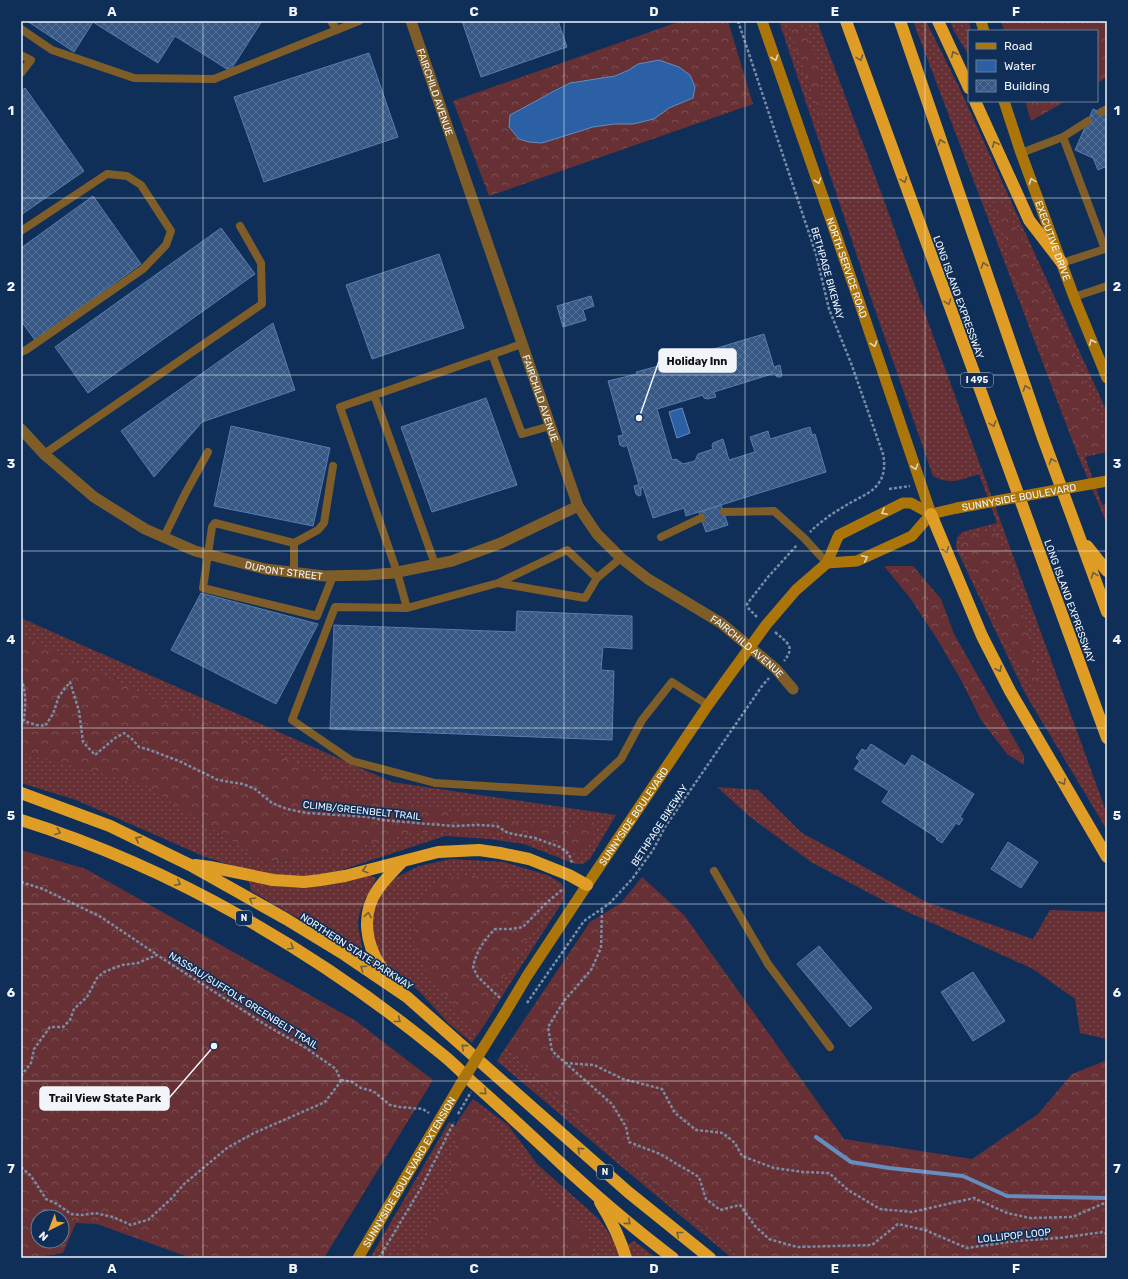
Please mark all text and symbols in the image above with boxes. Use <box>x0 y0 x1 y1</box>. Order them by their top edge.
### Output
text: A <box>107 4 117 19</box>
text: B <box>288 4 298 19</box>
text: C <box>469 4 479 19</box>
text: D <box>649 4 659 19</box>
text: E <box>831 4 839 19</box>
text: F <box>1012 4 1020 19</box>
legend <box>968 30 1098 102</box>
text: Road <box>1004 39 1032 53</box>
street label: FAIRCHILD AVENUE <box>414 47 455 137</box>
one-way arrow <box>951 51 959 59</box>
one-way arrow <box>770 54 779 61</box>
one-way arrow <box>855 54 863 61</box>
text: Water <box>1004 59 1036 73</box>
text: Building <box>1004 79 1050 93</box>
text: 1 <box>8 103 14 118</box>
text: 1 <box>1114 103 1120 118</box>
one-way arrow <box>938 139 946 146</box>
one-way arrow <box>992 141 1000 149</box>
one-way arrow <box>899 176 908 183</box>
one-way arrow <box>813 177 821 184</box>
one-way arrow <box>1028 177 1036 184</box>
street label: EXECUTIVE DRIVE <box>1032 199 1073 283</box>
street label: NORTH SERVICE ROAD <box>824 216 869 320</box>
street label: BETHPAGE BIKEWAY <box>808 226 846 321</box>
street label: LONG ISLAND EXPRESSWAY <box>930 234 986 361</box>
one-way arrow <box>980 262 988 269</box>
text: 2 <box>7 279 15 294</box>
text: 2 <box>1113 279 1121 294</box>
one-way arrow <box>944 298 952 305</box>
one-way arrow <box>1089 338 1097 346</box>
one-way arrow <box>869 340 878 347</box>
callout: Holiday Inn <box>659 349 736 372</box>
street label: FAIRCHILD AVENUE <box>519 353 561 444</box>
text: Holiday Inn <box>667 355 727 368</box>
road number: I 495 <box>961 373 993 387</box>
one-way arrow <box>1022 385 1031 392</box>
one-way arrow <box>988 421 996 428</box>
text: 3 <box>7 456 16 471</box>
text: 3 <box>1113 456 1122 471</box>
one-way arrow <box>1048 457 1056 464</box>
one-way arrow <box>911 463 919 470</box>
street label: SUNNYSIDE BOULEVARD <box>961 482 1077 514</box>
one-way arrow <box>880 508 888 515</box>
street label: LONG ISLAND EXPRESSWAY <box>1041 538 1097 665</box>
one-way arrow <box>941 546 949 553</box>
one-way arrow <box>861 555 869 563</box>
street label: DUPONT STREET <box>244 559 324 583</box>
one-way arrow <box>1090 572 1098 579</box>
street label: FAIRCHILD AVENUE <box>708 613 786 680</box>
text: 4 <box>7 632 16 647</box>
text: 4 <box>1113 632 1122 647</box>
one-way arrow <box>994 665 1001 672</box>
street label: SUNNYSIDE BOULEVARD <box>597 765 672 868</box>
one-way arrow <box>1058 778 1065 785</box>
street label: BETHPAGE BIKEWAY <box>629 782 691 869</box>
street label: CLIMB/GREENBELT TRAIL <box>302 799 422 823</box>
text: 5 <box>7 808 15 823</box>
text: 5 <box>1113 808 1121 823</box>
one-way arrow <box>55 827 62 836</box>
one-way arrow <box>134 836 142 844</box>
one-way arrow <box>362 865 369 874</box>
one-way arrow <box>173 878 181 886</box>
one-way arrow <box>249 898 256 905</box>
road number: N <box>236 911 252 925</box>
street label: NORTHERN STATE PARKWAY <box>298 911 416 993</box>
one-way arrow <box>363 912 372 918</box>
one-way arrow <box>287 942 294 949</box>
street label: NASSAU/SUFFOLK GREENBELT TRAIL <box>166 950 321 1052</box>
one-way arrow <box>361 965 368 972</box>
text: 6 <box>7 985 16 1000</box>
text: 6 <box>1113 985 1122 1000</box>
one-way arrow <box>394 1015 401 1022</box>
one-way arrow <box>461 1045 469 1052</box>
callout: Trail View State Park <box>40 1087 169 1110</box>
one-way arrow <box>479 1088 487 1095</box>
text: Trail View State Park <box>49 1092 162 1105</box>
street label: SUNNYSIDE BOULEVARD EXTENSION <box>361 1095 459 1250</box>
one-way arrow <box>577 1148 585 1155</box>
text: 7 <box>7 1161 15 1176</box>
text: 7 <box>1113 1161 1121 1176</box>
road number: N <box>597 1165 613 1179</box>
north arrow <box>30 1209 70 1249</box>
one-way arrow <box>624 1217 631 1224</box>
street label: LOLLIPOP LOOP <box>977 1226 1052 1246</box>
text: N <box>36 1229 51 1244</box>
one-way arrow <box>677 1232 684 1239</box>
text: A <box>107 1261 117 1276</box>
text: B <box>288 1261 298 1276</box>
text: C <box>469 1261 479 1276</box>
text: D <box>649 1261 659 1276</box>
text: E <box>831 1261 839 1276</box>
text: F <box>1012 1261 1020 1276</box>

